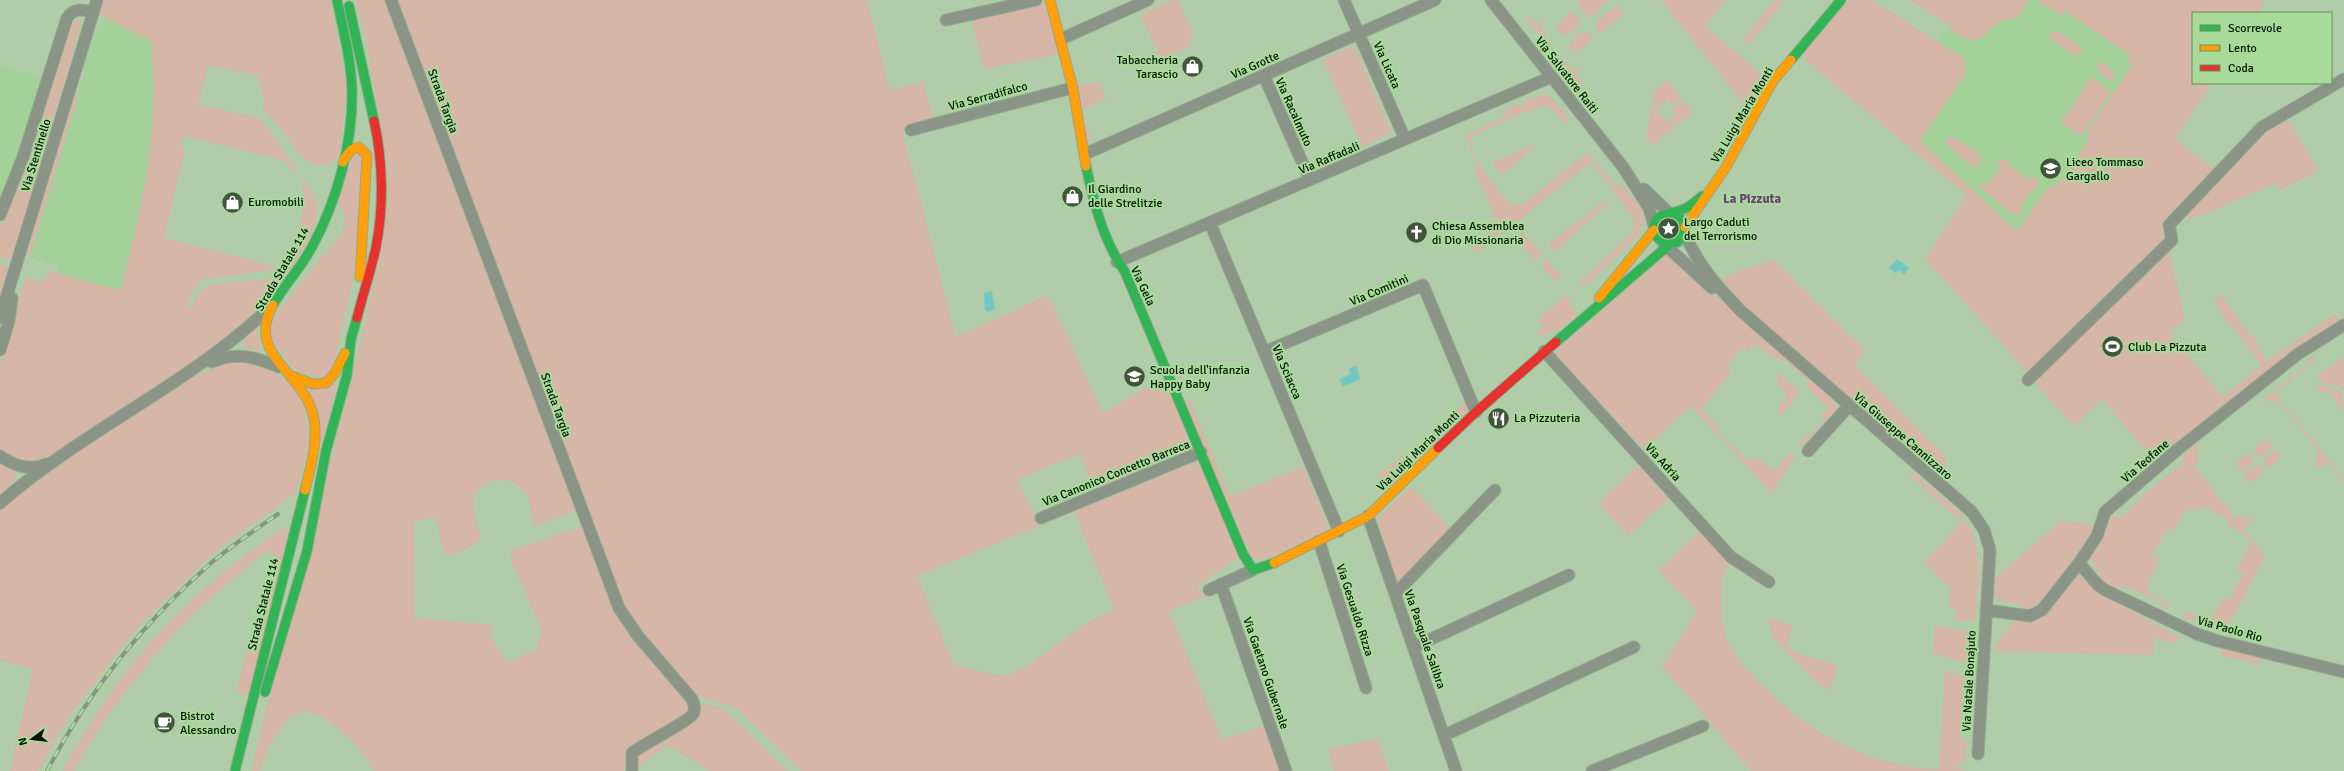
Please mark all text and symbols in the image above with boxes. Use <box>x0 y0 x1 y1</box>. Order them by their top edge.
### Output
legend <box>2192 12 2332 84</box>
text: Scorrevole <box>2228 21 2282 36</box>
street label: Via Salvatore Raiti <box>1532 34 1601 117</box>
street label: Via Licata <box>1370 39 1404 91</box>
text: Lento <box>2228 41 2257 56</box>
street label: Via Grotte <box>1229 48 1282 83</box>
place label: Tabaccheria Tarascio <box>1117 53 1178 82</box>
shop icon: Tabaccheria Tarascio <box>1180 54 1206 80</box>
text: Coda <box>2228 61 2254 76</box>
street label: Via Luigi Maria Monti <box>1708 65 1777 166</box>
street label: Strada Targia <box>424 67 461 135</box>
street label: Via Racalmuto <box>1272 75 1315 149</box>
street label: Via Serradifalco <box>947 79 1029 114</box>
street label: Via Stentinello <box>18 117 55 193</box>
street label: Via Raffadali <box>1296 139 1362 178</box>
place label: Liceo Tommaso Gargallo <box>2066 155 2144 184</box>
school or university icon: Liceo Tommaso Gargallo <box>2037 156 2063 182</box>
place label: Il Giardino delle Strelitzie <box>1088 182 1163 211</box>
shop icon: Il Giardino delle Strelitzie <box>1059 183 1085 209</box>
shop icon: Euromobili <box>220 189 246 215</box>
district label: La Pizzuta <box>1723 191 1781 207</box>
place label: Euromobili <box>248 195 304 210</box>
place label: Largo Caduti del Terrorismo <box>1684 215 1757 244</box>
place icon: Largo Caduti del Terrorismo <box>1656 216 1682 242</box>
place label: Chiesa Assemblea di Dio Missionaria <box>1432 219 1524 248</box>
church icon: Chiesa Assemblea di Dio Missionaria <box>1403 220 1429 246</box>
street label: Strada Statale 114 <box>252 224 313 314</box>
street label: Via Gela <box>1127 264 1158 309</box>
street label: Via Comitini <box>1348 271 1411 310</box>
sports icon: Club La Pizzuta <box>2100 334 2126 360</box>
place label: Club La Pizzuta <box>2128 340 2207 355</box>
street label: Via Sciacca <box>1268 343 1305 402</box>
place label: Scuola dell'infanzia Happy Baby <box>1150 363 1250 392</box>
school or university icon: Scuola dell'infanzia Happy Baby <box>1121 364 1147 390</box>
street label: Strada Targia <box>537 371 574 439</box>
street label: Via Giuseppe Cannizzaro <box>1850 389 1955 483</box>
restaurant icon: La Pizzuteria <box>1486 405 1512 431</box>
street label: Via Luigi Maria Monti <box>1374 408 1463 495</box>
place label: La Pizzuteria <box>1514 411 1580 426</box>
street label: Via Teofane <box>2118 436 2172 486</box>
street label: Via Canonico Concetto Barreca <box>1040 437 1192 510</box>
street label: Via Adria <box>1642 440 1684 485</box>
street label: Strada Statale 114 <box>245 556 282 652</box>
street label: Via Gesualdo Rizza <box>1332 562 1377 658</box>
street label: Via Pasquale Salibra <box>1401 588 1449 691</box>
street label: Via Paolo Rio <box>2196 613 2264 646</box>
street label: Via Gaetano Gubernale <box>1239 615 1292 731</box>
street label: Via Natale Bonajuto <box>1959 630 1980 732</box>
place label: Bistrot Alessandro <box>180 709 237 738</box>
cafe icon: Bistrot Alessandro <box>151 710 177 736</box>
north arrow <box>12 719 52 759</box>
text: N <box>16 736 30 747</box>

